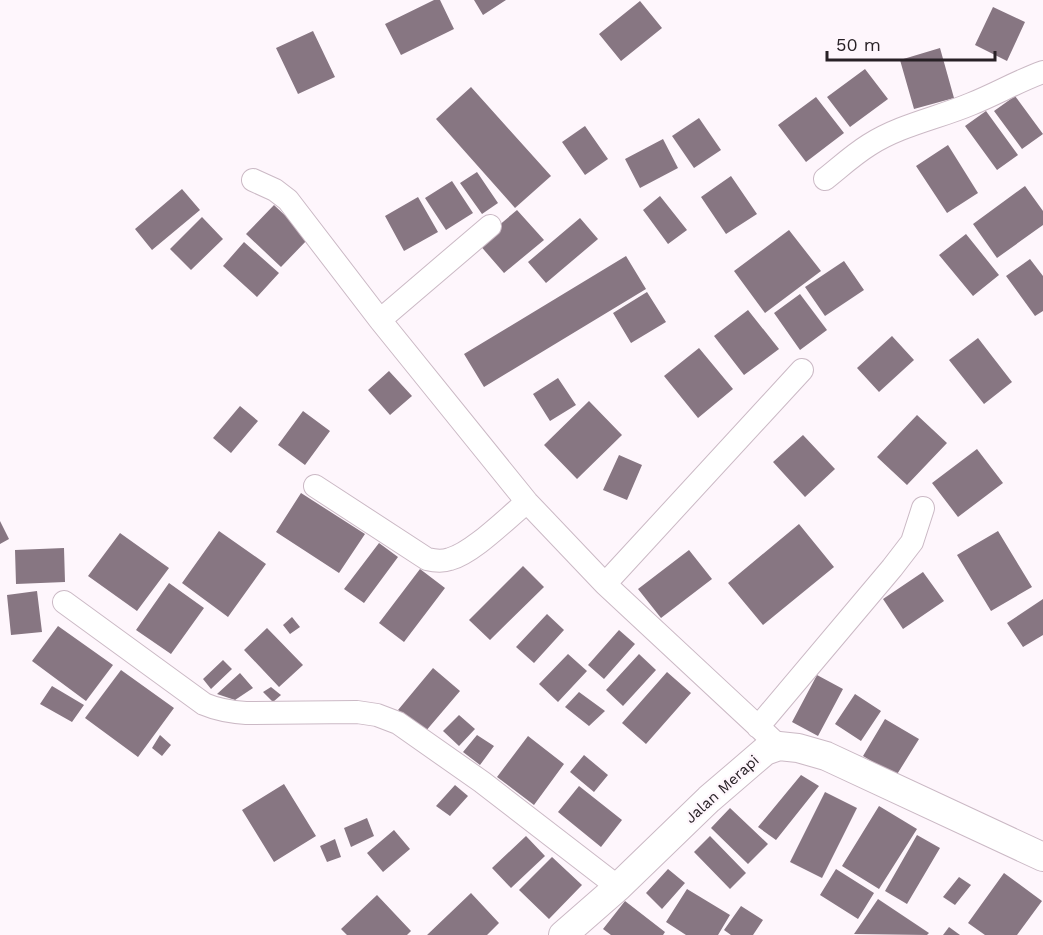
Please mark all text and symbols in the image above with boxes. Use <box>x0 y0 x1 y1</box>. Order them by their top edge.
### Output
scale bar <box>827 24 995 62</box>
text: 50 m <box>836 34 881 55</box>
street label: Jalan Merapi <box>681 751 763 827</box>

